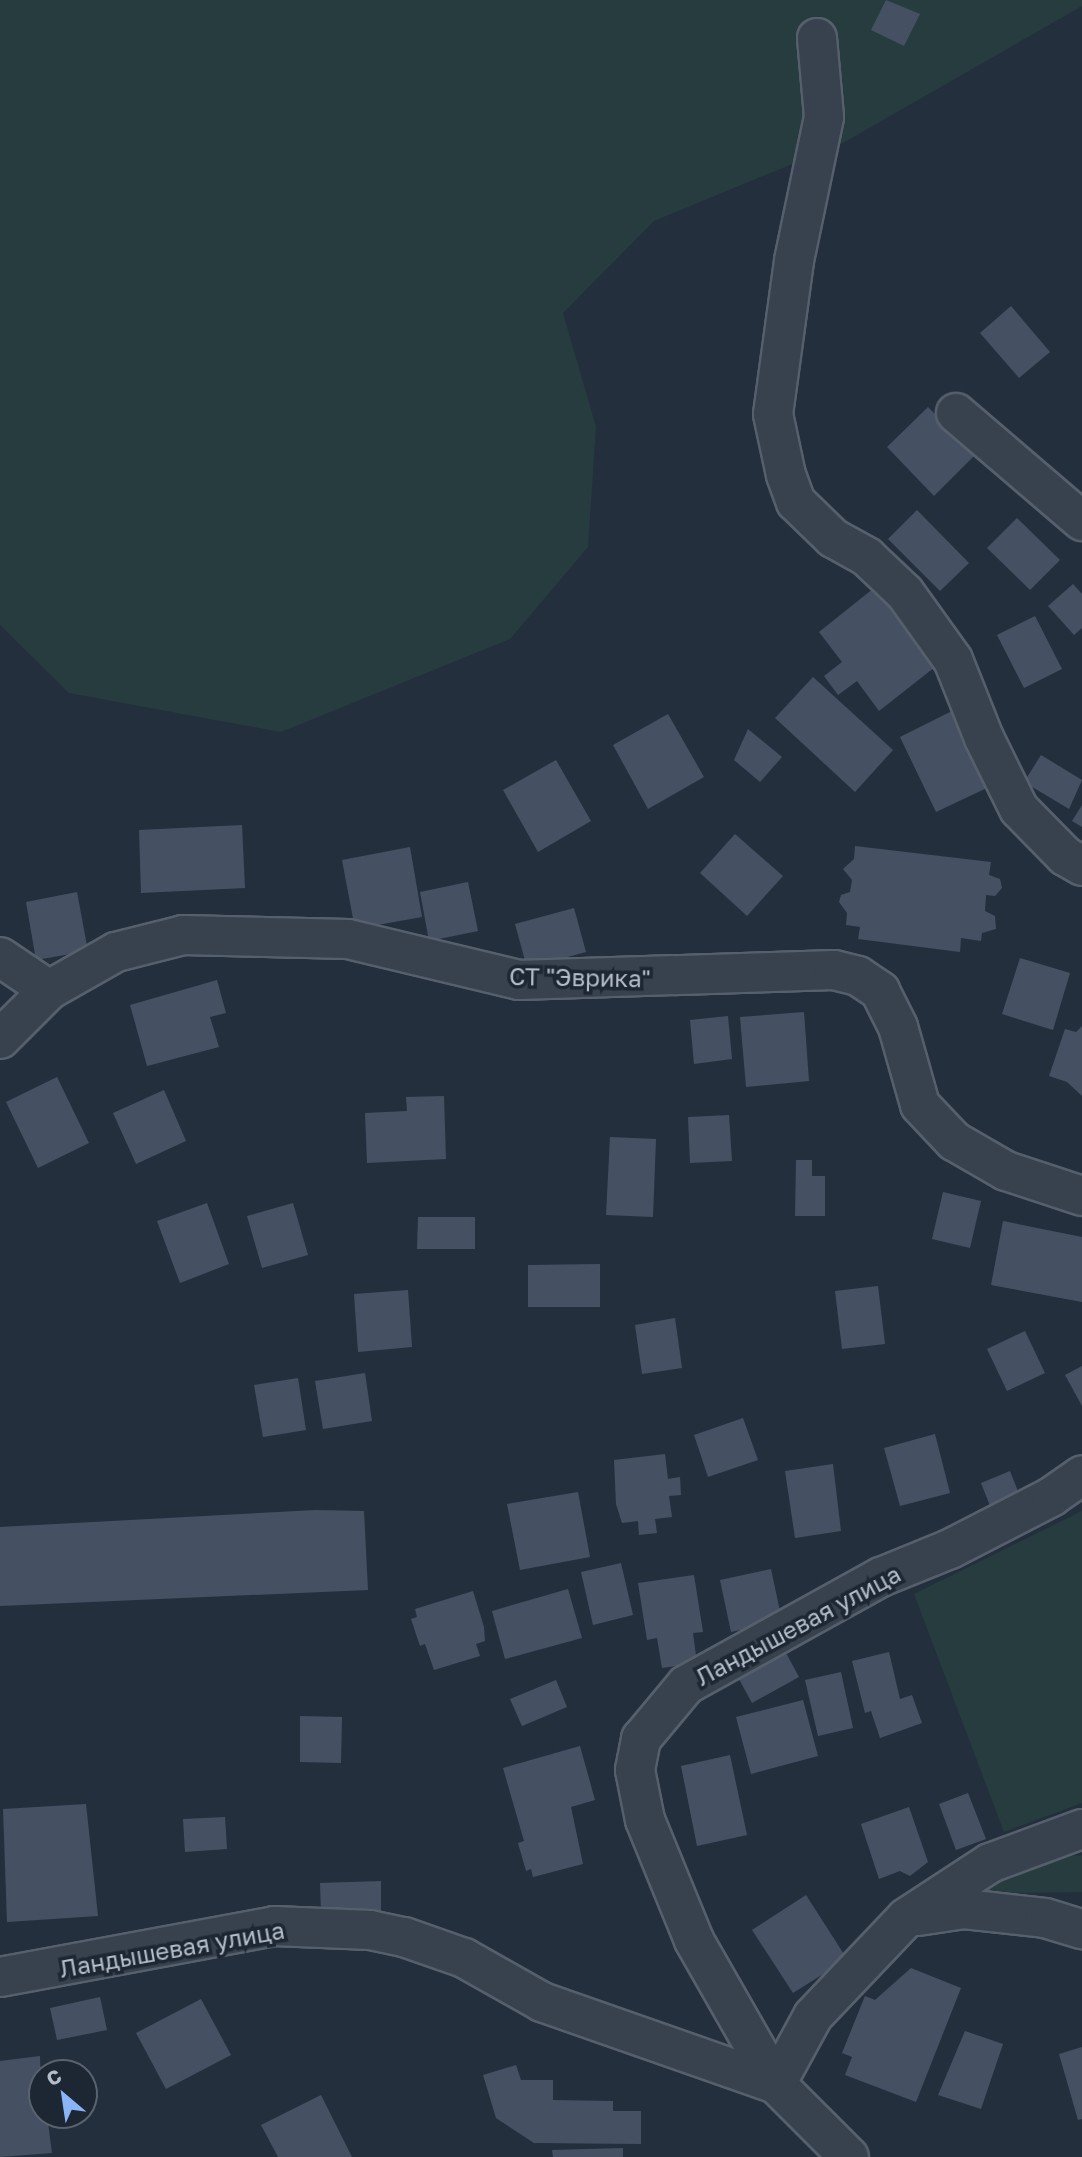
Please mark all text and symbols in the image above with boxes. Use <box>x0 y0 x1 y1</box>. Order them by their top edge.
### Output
street label: СТ "Эврика" <box>509 961 651 993</box>
street label: Ландышевая улица <box>691 1559 905 1691</box>
street label: Ландышевая улица <box>57 1915 287 1983</box>
north arrow <box>28 2059 98 2129</box>
text: С <box>42 2064 65 2090</box>

